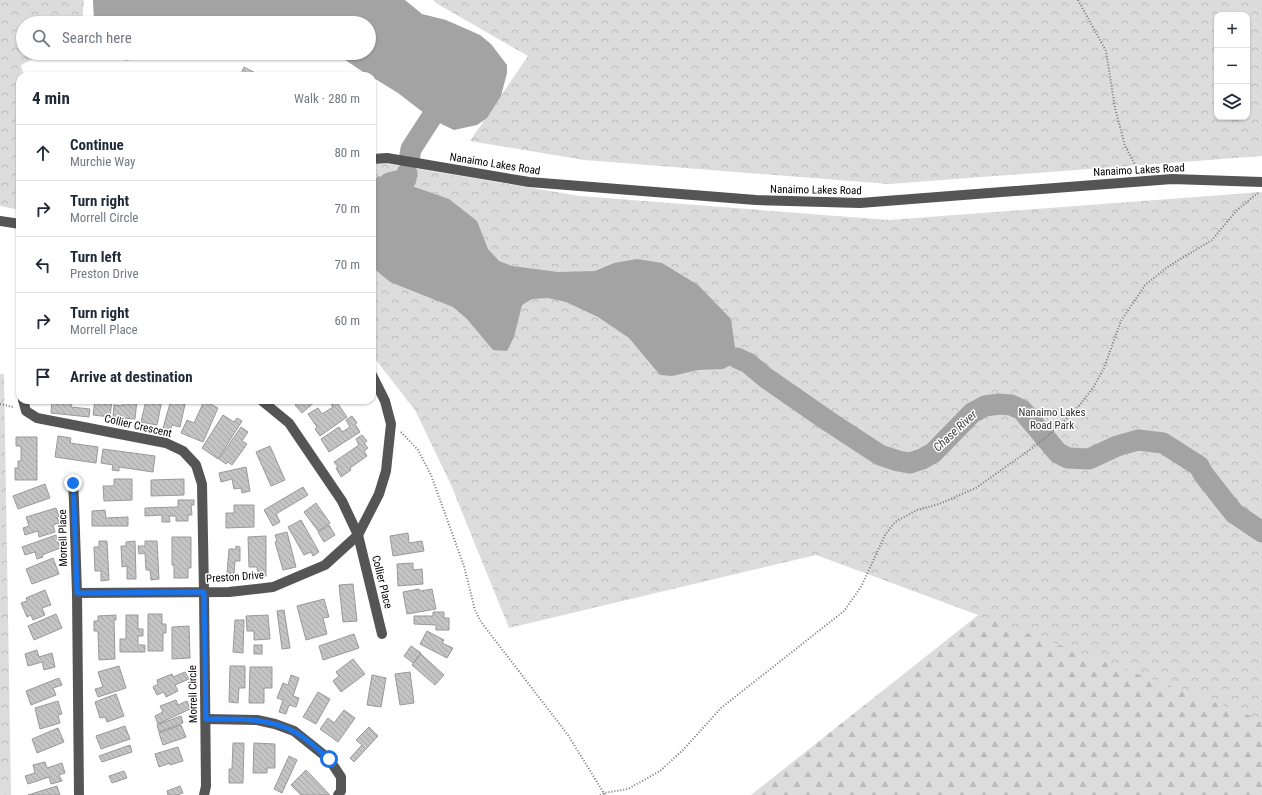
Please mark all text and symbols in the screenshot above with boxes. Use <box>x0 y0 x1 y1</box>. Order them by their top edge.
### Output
map controls <box>1214 12 1250 120</box>
button: + <box>1214 12 1250 48</box>
search box <box>16 16 376 60</box>
icon: search <box>30 27 52 49</box>
text: Search here <box>62 29 132 47</box>
button: − <box>1214 48 1250 84</box>
button: layers <box>1214 84 1250 120</box>
text: 4 min <box>32 88 70 108</box>
text: Walk · 280 m <box>294 91 360 106</box>
text: Continue <box>70 136 124 154</box>
icon: ahead <box>32 142 54 164</box>
text: 80 m <box>334 145 360 160</box>
street label: Nanaimo Lakes Road <box>449 150 541 178</box>
text: Murchie Way <box>70 154 136 169</box>
street label: Nanaimo Lakes Road <box>1093 161 1185 179</box>
street label: Nanaimo Lakes Road <box>770 183 862 197</box>
text: Turn right <box>70 192 129 210</box>
icon: right <box>32 198 54 220</box>
text: 70 m <box>334 201 360 216</box>
text: Morrell Circle <box>70 210 138 225</box>
text: Turn left <box>70 248 121 266</box>
icon: left <box>32 254 54 276</box>
text: 70 m <box>334 257 360 272</box>
text: Preston Drive <box>70 266 139 281</box>
text: Turn right <box>70 304 129 322</box>
icon: right <box>32 310 54 332</box>
text: 60 m <box>334 313 360 328</box>
text: Morrell Place <box>70 322 138 337</box>
icon: arrive <box>32 366 54 388</box>
text: Arrive at destination <box>70 368 193 386</box>
park label: Nanaimo Lakes Road Park <box>1018 406 1086 432</box>
water label: Chase River <box>930 407 980 455</box>
street label: Collier Crescent <box>103 412 173 440</box>
route end <box>64 474 82 492</box>
street label: Morrell Place <box>56 509 70 567</box>
street label: Collier Place <box>369 554 395 610</box>
street label: Preston Drive <box>206 568 264 586</box>
street label: Morrell Circle <box>186 665 200 723</box>
route start <box>320 750 338 768</box>

